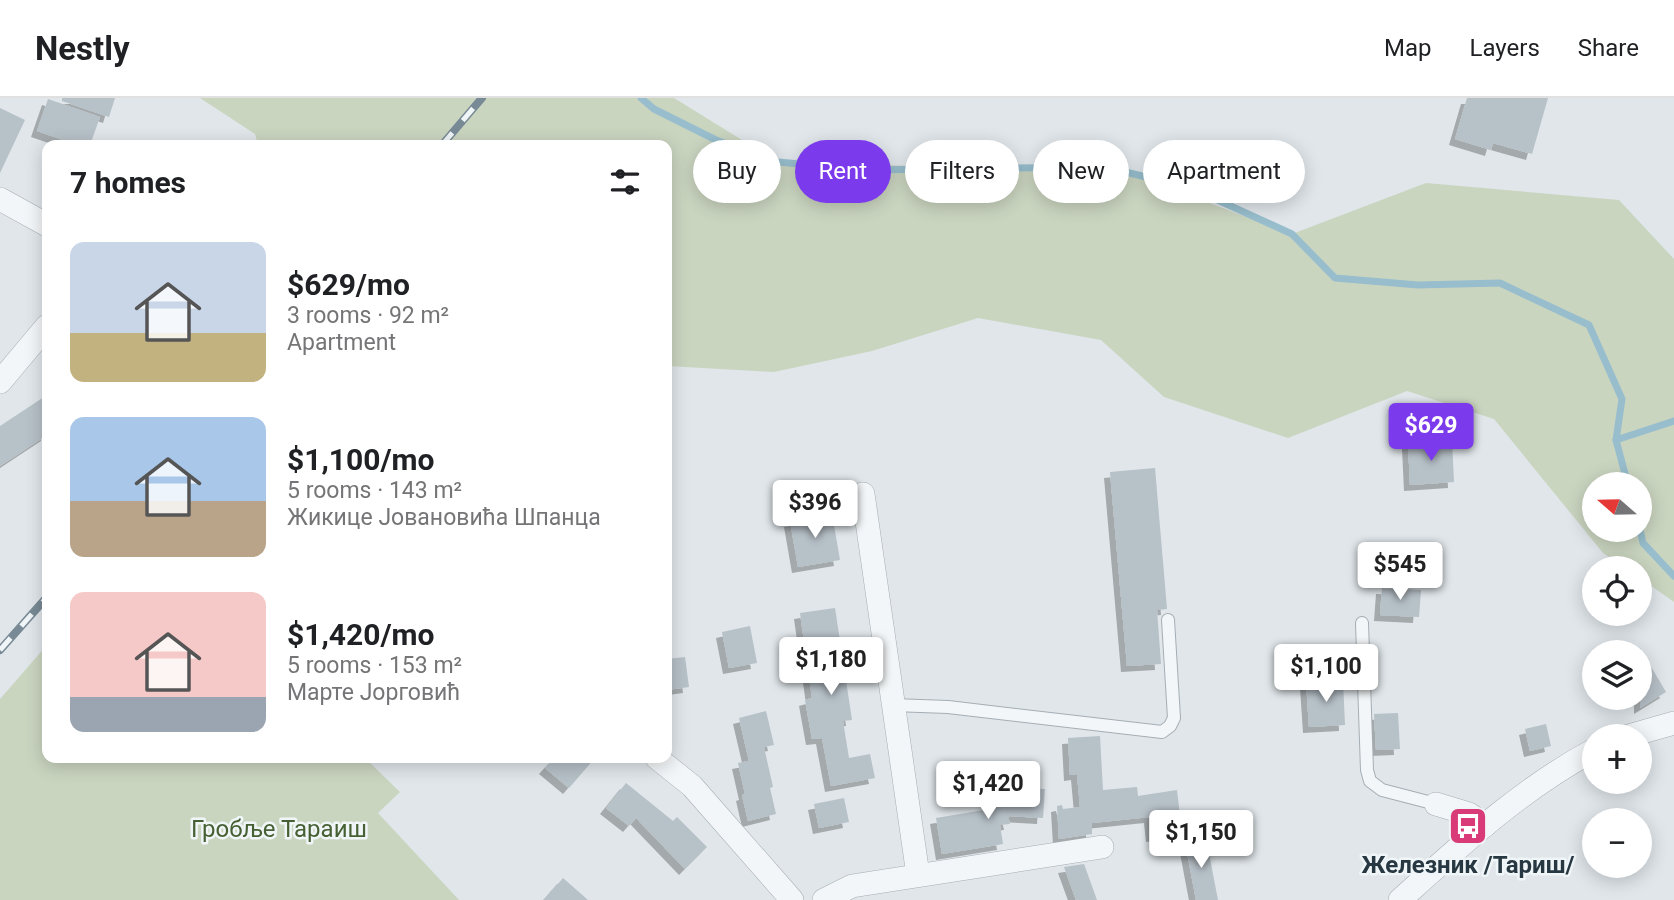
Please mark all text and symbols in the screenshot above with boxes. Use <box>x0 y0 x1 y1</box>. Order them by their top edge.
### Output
text: Nestly <box>35 29 130 68</box>
text: Map <box>1384 34 1432 62</box>
text: Layers <box>1470 34 1540 62</box>
text: Share <box>1578 34 1639 62</box>
chip: Buy <box>693 140 781 203</box>
chip: Rent <box>795 140 891 203</box>
chip: Filters <box>905 140 1019 203</box>
chip: New <box>1033 140 1129 203</box>
chip: Apartment <box>1143 140 1305 203</box>
icon: filters <box>606 163 644 201</box>
text: 7 homes <box>70 165 186 200</box>
text: $629/mo <box>287 267 410 302</box>
icon: home <box>126 270 210 354</box>
text: 3 rooms · 92 m² <box>287 302 449 329</box>
text: Apartment <box>287 329 396 356</box>
pin: $629 <box>1390 404 1472 463</box>
text: $629 <box>1405 412 1457 439</box>
text: $1,100/mo <box>287 442 435 477</box>
icon: home <box>126 445 210 529</box>
north arrow <box>1582 472 1652 542</box>
map controls <box>1582 472 1652 878</box>
text: 5 rooms · 143 m² <box>287 477 462 504</box>
pin: $396 <box>774 480 856 540</box>
text: $396 <box>789 489 841 516</box>
text: Жикице Јовановића Шпанца <box>287 504 601 531</box>
pin: $545 <box>1359 542 1441 602</box>
text: $545 <box>1374 551 1426 578</box>
button: locate <box>1582 556 1652 626</box>
text: $1,420/mo <box>287 617 435 652</box>
icon: home <box>126 620 210 704</box>
pin: $1,180 <box>774 638 888 697</box>
button: layers <box>1582 640 1652 710</box>
pin: $1,100 <box>1269 644 1383 704</box>
text: $1,180 <box>795 646 867 673</box>
text: 5 rooms · 153 m² <box>287 652 462 679</box>
text: $1,100 <box>1290 653 1362 680</box>
text: Марте Јорговић <box>287 679 460 706</box>
button: + <box>1582 724 1652 794</box>
pin: $1,420 <box>931 762 1045 821</box>
text: $1,420 <box>952 770 1024 797</box>
bus stop icon: Железник /Тариш/ <box>1447 805 1489 847</box>
button: − <box>1582 808 1652 878</box>
pin: $1,150 <box>1144 810 1258 870</box>
park label: Гробље Тараиш <box>191 815 367 843</box>
text: $1,150 <box>1165 819 1237 846</box>
place label: Железник /Тариш/ <box>1362 851 1575 879</box>

